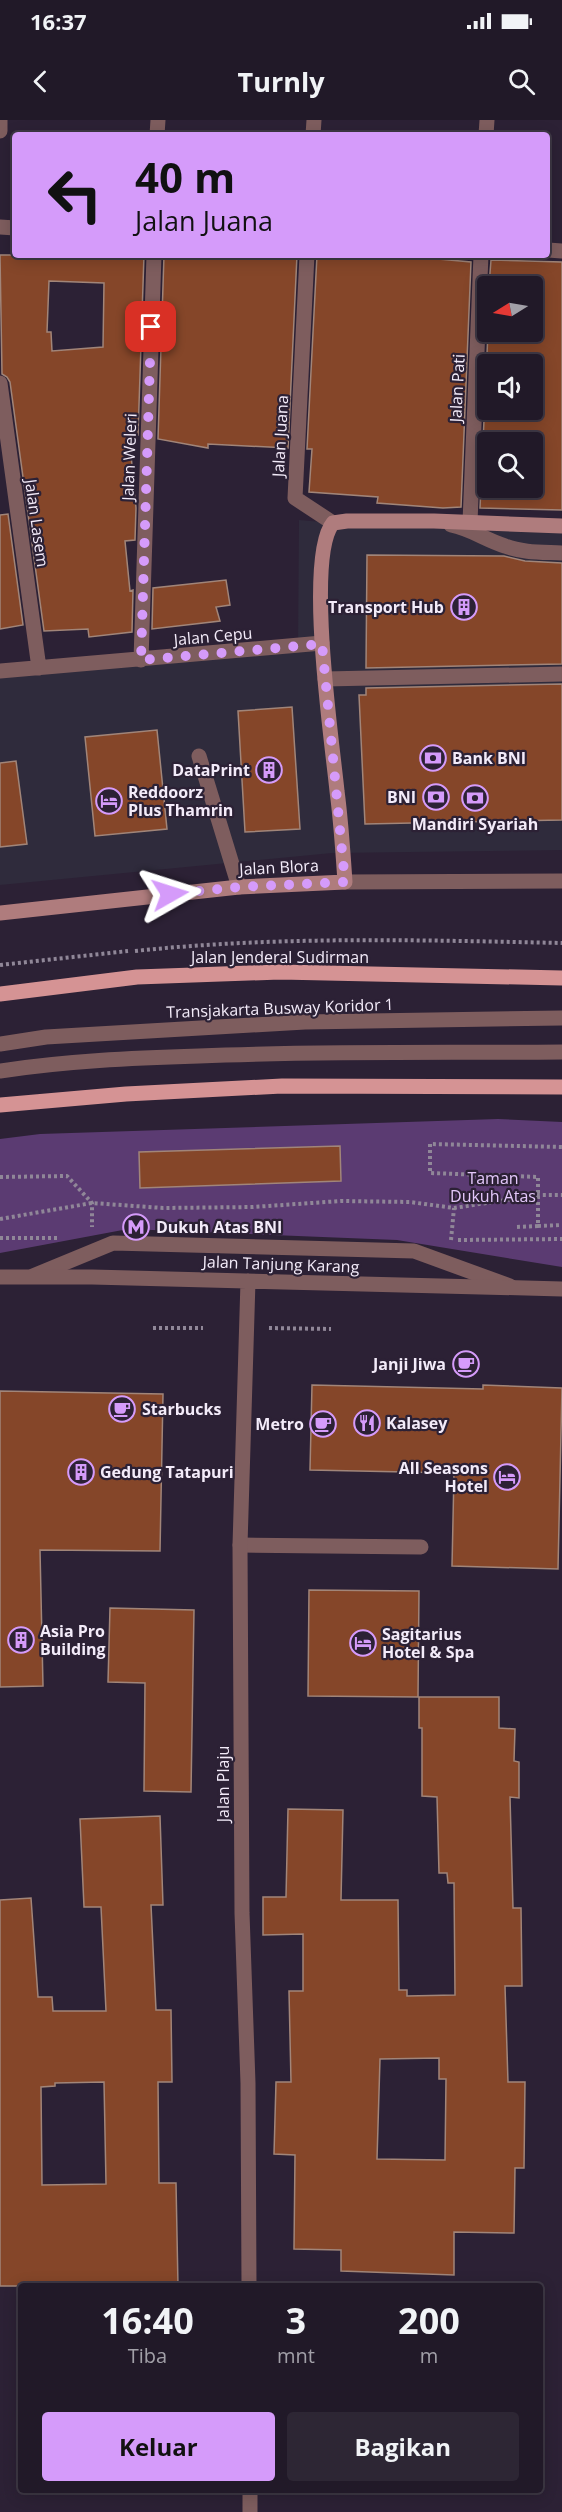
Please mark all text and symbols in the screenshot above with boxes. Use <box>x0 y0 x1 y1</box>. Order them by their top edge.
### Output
text: 16:37 <box>30 6 87 36</box>
text: Turnly <box>238 63 325 100</box>
icon: back <box>24 65 57 98</box>
icon: search <box>505 65 538 98</box>
text: 40 m <box>135 148 235 205</box>
icon: left <box>36 156 114 234</box>
text: Jalan Juana <box>135 202 273 239</box>
north arrow <box>477 276 543 342</box>
map controls <box>477 276 543 498</box>
pin <box>125 301 176 352</box>
icon: arrive <box>134 310 167 343</box>
street label: Jalan Pati <box>444 353 470 425</box>
button: sound <box>477 354 543 420</box>
street label: Jalan Juana <box>267 395 293 479</box>
street label: Jalan Weleri <box>116 413 142 503</box>
button: search <box>477 432 543 498</box>
street label: Jalan Lasem <box>20 476 54 568</box>
building icon: Transport Hub <box>449 592 479 622</box>
place label: Transport Hub <box>328 596 444 618</box>
street label: Jalan Cepu <box>171 622 253 651</box>
bank icon: Bank BNI <box>418 743 448 773</box>
place label: Bank BNI <box>452 747 526 769</box>
building icon: DataPrint <box>254 755 284 785</box>
place label: DataPrint <box>172 759 250 781</box>
place label: Reddoorz Plus Thamrin <box>128 781 233 821</box>
bank icon: BNI <box>421 782 451 812</box>
bank icon: Mandiri Syariah <box>460 783 490 813</box>
hotel icon: Reddoorz Plus Thamrin <box>94 786 124 816</box>
place label: BNI <box>387 786 416 808</box>
place label: Mandiri Syariah <box>412 813 538 835</box>
street label: Jalan Blora <box>237 854 319 880</box>
position arrow <box>138 862 202 926</box>
street label: Jalan Jenderal Sudirman <box>189 946 369 968</box>
street label: Transjakarta Busway Koridor 1 <box>166 993 394 1023</box>
park label: Taman Dukuh Atas <box>450 1167 536 1207</box>
metro station icon: Dukuh Atas BNI <box>121 1212 151 1242</box>
place label: Dukuh Atas BNI <box>156 1216 282 1238</box>
street label: Jalan Tanjung Karang <box>200 1250 360 1278</box>
cafe icon: Janji Jiwa <box>451 1349 481 1379</box>
place label: Janji Jiwa <box>371 1353 446 1375</box>
cafe icon: Starbucks <box>107 1394 137 1424</box>
place label: Starbucks <box>142 1398 221 1420</box>
restaurant icon: Kalasey <box>352 1408 382 1438</box>
cafe icon: Metro <box>308 1409 338 1439</box>
place label: Kalasey <box>386 1412 448 1434</box>
place label: Metro <box>255 1413 304 1435</box>
building icon: Gedung Tatapuri <box>66 1457 96 1487</box>
place label: All Seasons Hotel <box>399 1457 488 1497</box>
place label: Gedung Tatapuri <box>100 1461 234 1483</box>
hotel icon: All Seasons Hotel <box>492 1462 522 1492</box>
place label: Asia Pro Building <box>40 1620 106 1660</box>
place label: Sagitarius Hotel & Spa <box>382 1623 474 1663</box>
building icon: Asia Pro Building <box>6 1625 36 1655</box>
hotel icon: Sagitarius Hotel & Spa <box>348 1628 378 1658</box>
street label: Jalan Plaju <box>212 1746 234 1824</box>
text: 16:40 <box>101 2296 194 2345</box>
text: 3 <box>286 2296 306 2345</box>
text: 200 <box>398 2296 460 2345</box>
text: Tiba <box>128 2342 167 2369</box>
text: mnt <box>277 2342 315 2369</box>
text: m <box>420 2342 438 2369</box>
button: Keluar <box>42 2412 275 2481</box>
button: Bagikan <box>287 2412 519 2481</box>

